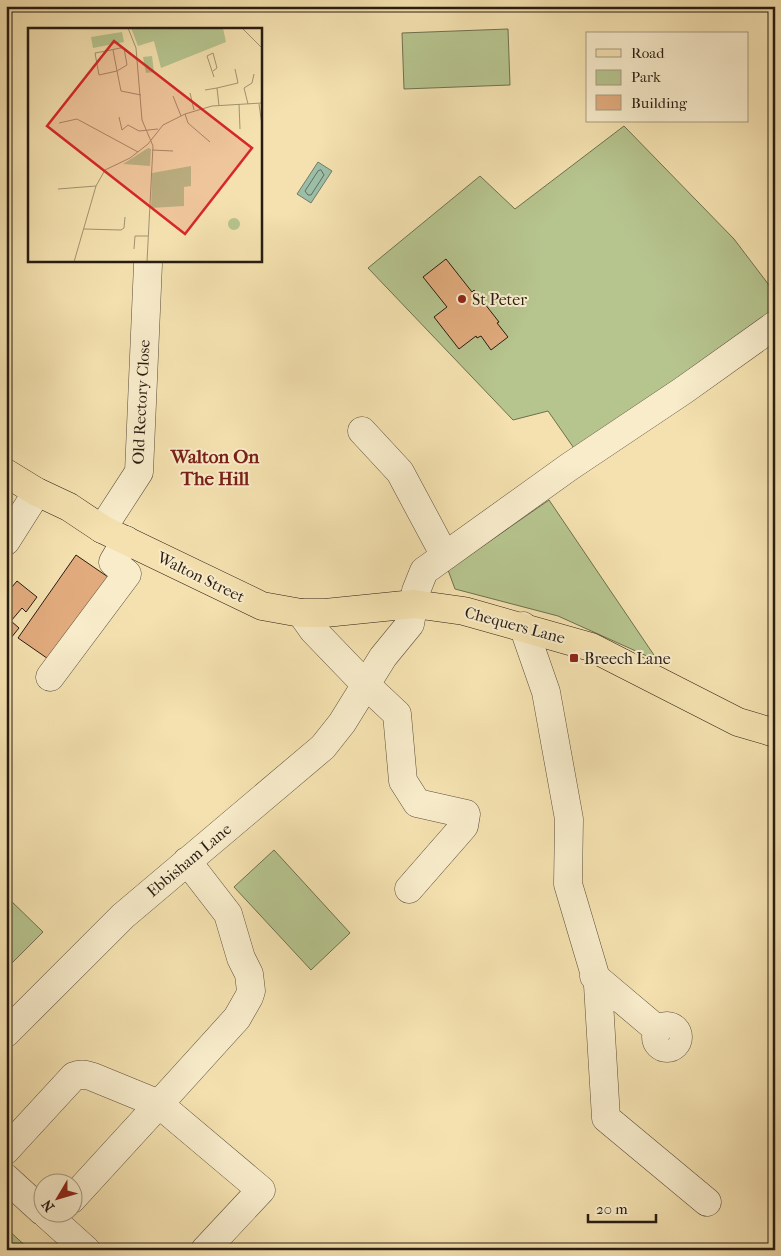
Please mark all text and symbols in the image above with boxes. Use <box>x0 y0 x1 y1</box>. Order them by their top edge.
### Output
inset map <box>28 28 261 261</box>
legend <box>586 32 748 122</box>
text: Road <box>631 44 665 62</box>
text: Park <box>631 68 661 86</box>
text: Building <box>631 94 688 112</box>
place label: St Peter <box>472 290 527 309</box>
marker: St Peter <box>456 293 468 305</box>
street label: Old Rectory Close <box>128 339 154 465</box>
district label: Walton On The Hill <box>170 446 260 490</box>
street label: Walton Street <box>153 547 248 606</box>
street label: Chequers Lane <box>463 602 567 648</box>
place label: Breech Lane <box>584 649 671 668</box>
marker: Breech Lane <box>568 652 580 664</box>
street label: Ebbisham Lane <box>143 819 235 901</box>
north arrow <box>32 1174 82 1224</box>
scale bar <box>588 1191 656 1223</box>
text: N <box>38 1196 58 1215</box>
text: 20 m <box>596 1200 628 1218</box>

